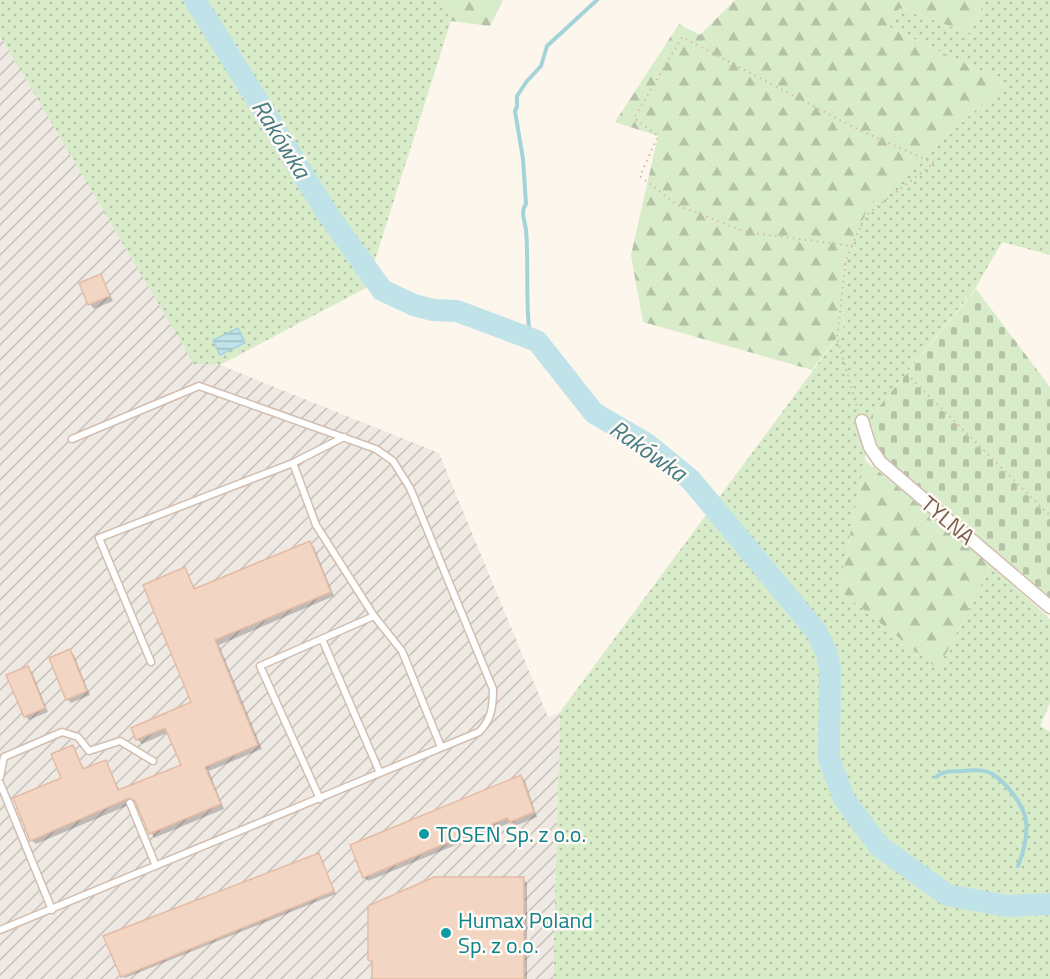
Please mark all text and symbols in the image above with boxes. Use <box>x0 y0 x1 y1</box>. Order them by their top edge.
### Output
water label: Rakówka <box>243 92 321 187</box>
water label: Rakówka <box>603 410 696 491</box>
street label: TYLNA <box>913 487 983 553</box>
place label: TOSEN Sp. z o.o. <box>436 817 586 851</box>
marker: TOSEN Sp. z o.o. <box>417 827 431 841</box>
place label: Humax Poland Sp. z o.o. <box>458 903 593 962</box>
marker: Humax Poland Sp. z o.o. <box>439 926 453 940</box>

